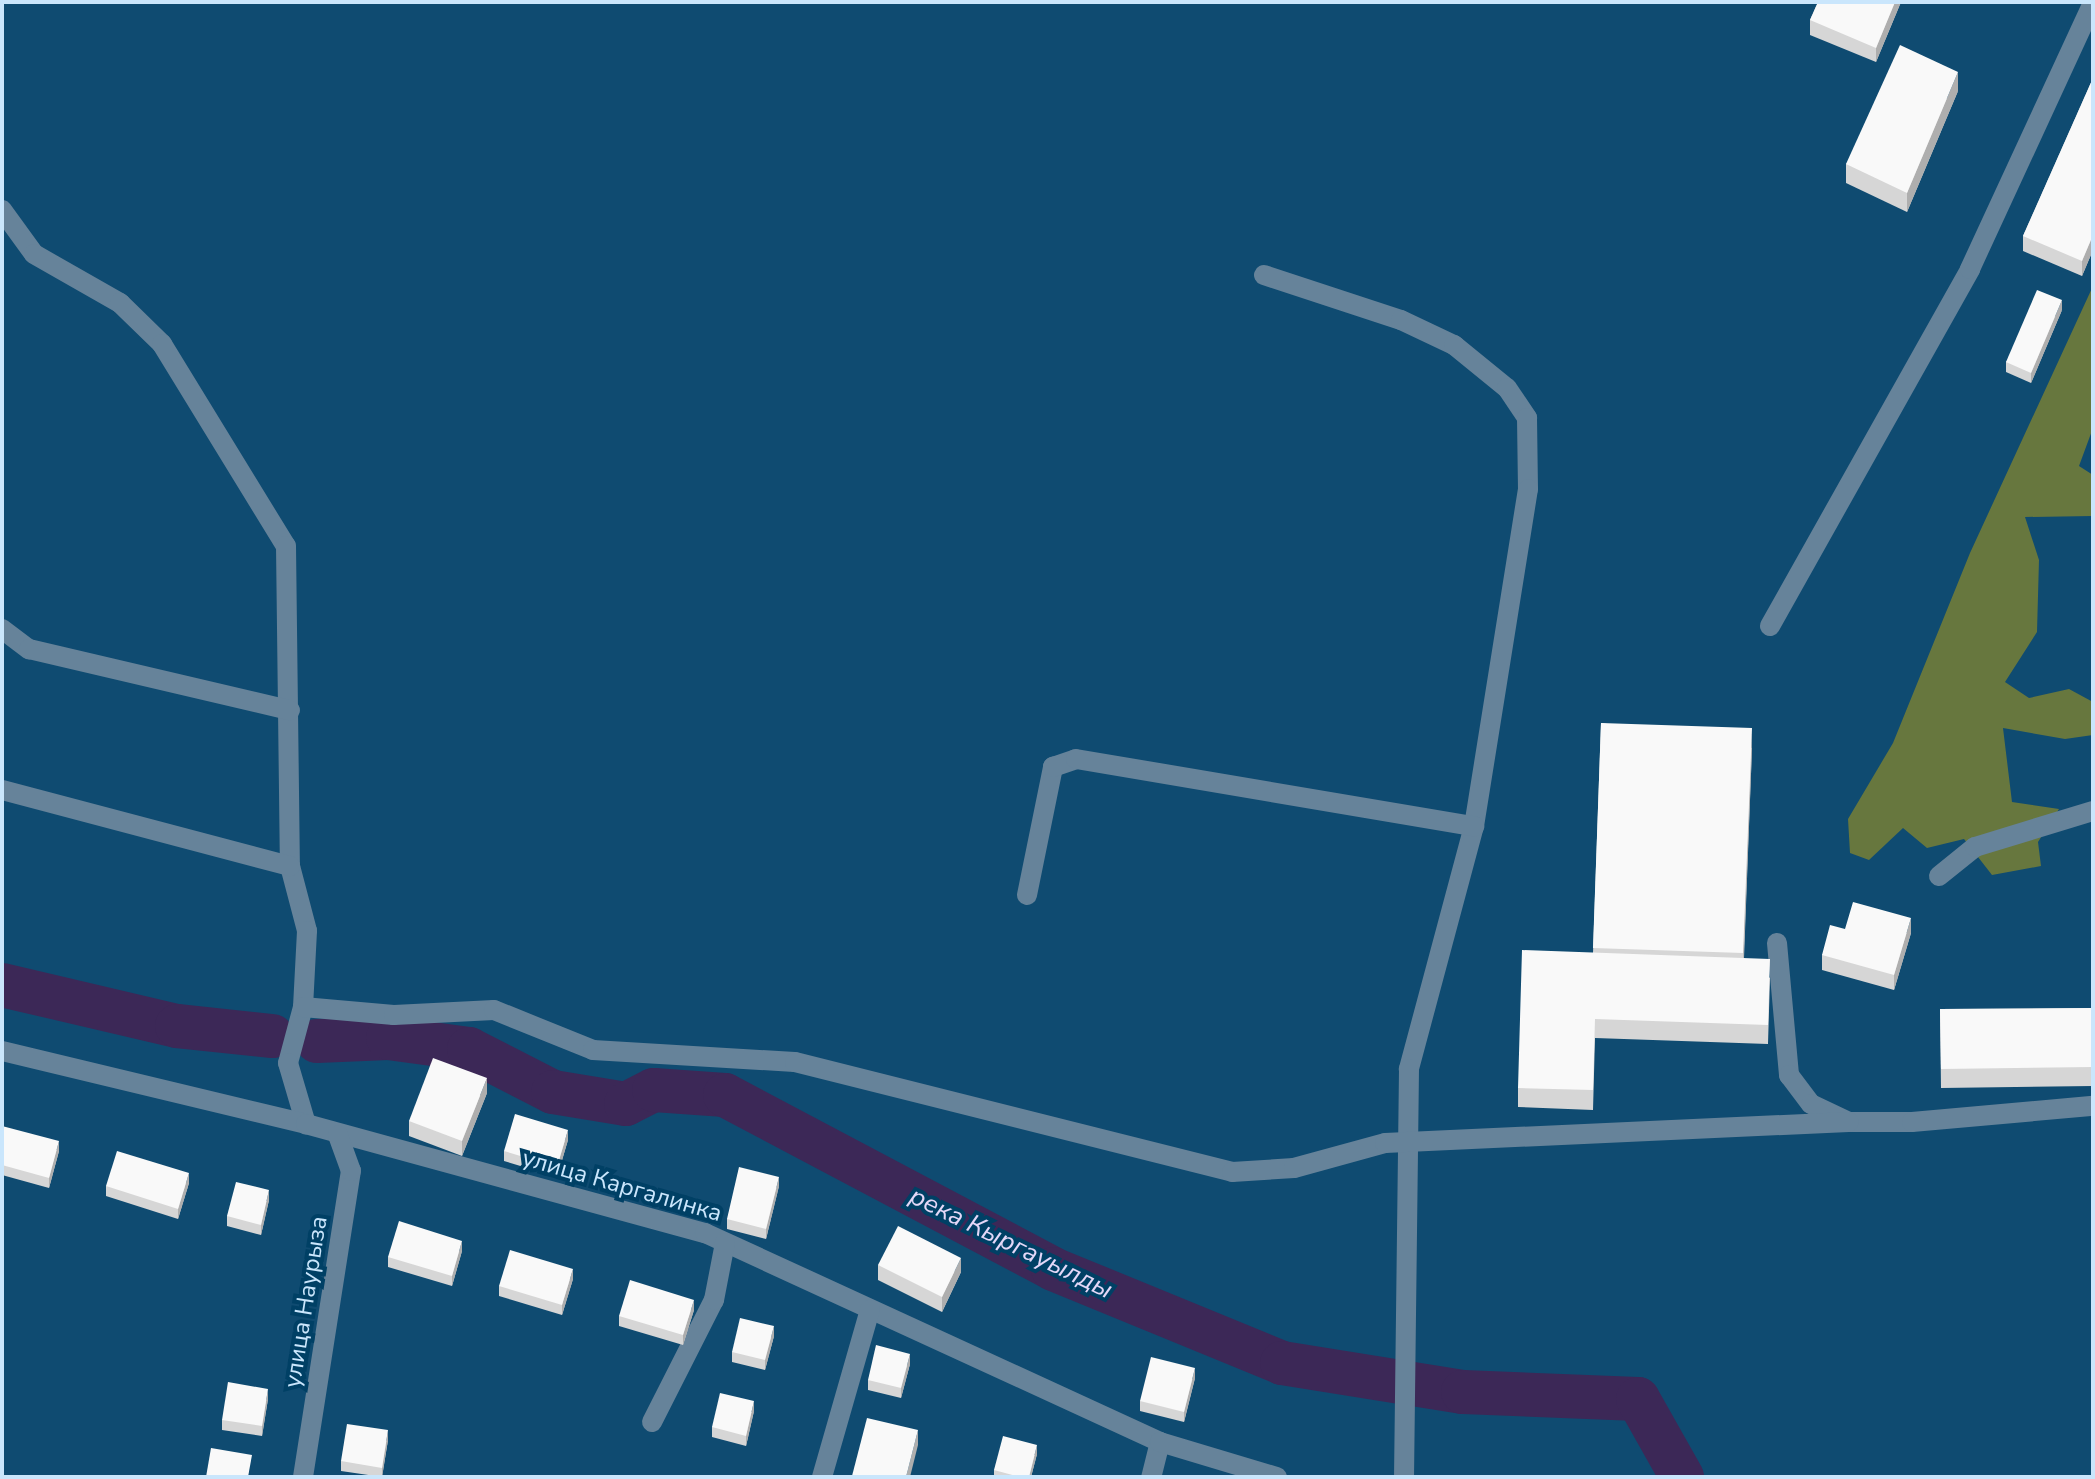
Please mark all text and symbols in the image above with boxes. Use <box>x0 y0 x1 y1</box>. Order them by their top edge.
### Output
street label: улица Каргалинка <box>519 1144 725 1228</box>
water label: река Кыргауылды <box>904 1180 1118 1306</box>
street label: улица Наурыза <box>278 1214 334 1390</box>

